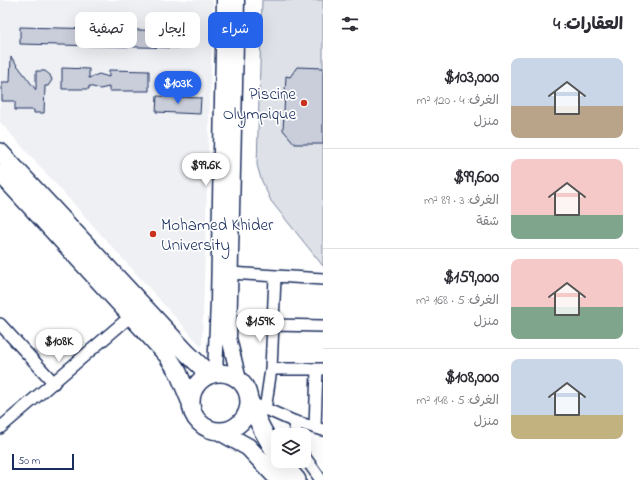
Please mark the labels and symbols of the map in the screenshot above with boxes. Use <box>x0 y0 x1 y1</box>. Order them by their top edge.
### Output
pin: $103K <box>150 71 206 105</box>
place label: Piscine Olympique <box>223 82 296 128</box>
marker: Piscine Olympique <box>299 98 309 108</box>
pin: $99.6K <box>173 153 239 187</box>
place label: Mohamed Khider University <box>161 213 274 259</box>
marker: Mohamed Khider University <box>148 229 158 239</box>
pin: $159K <box>232 309 288 343</box>
pin: $108K <box>31 329 87 363</box>
scale bar <box>12 452 74 471</box>

